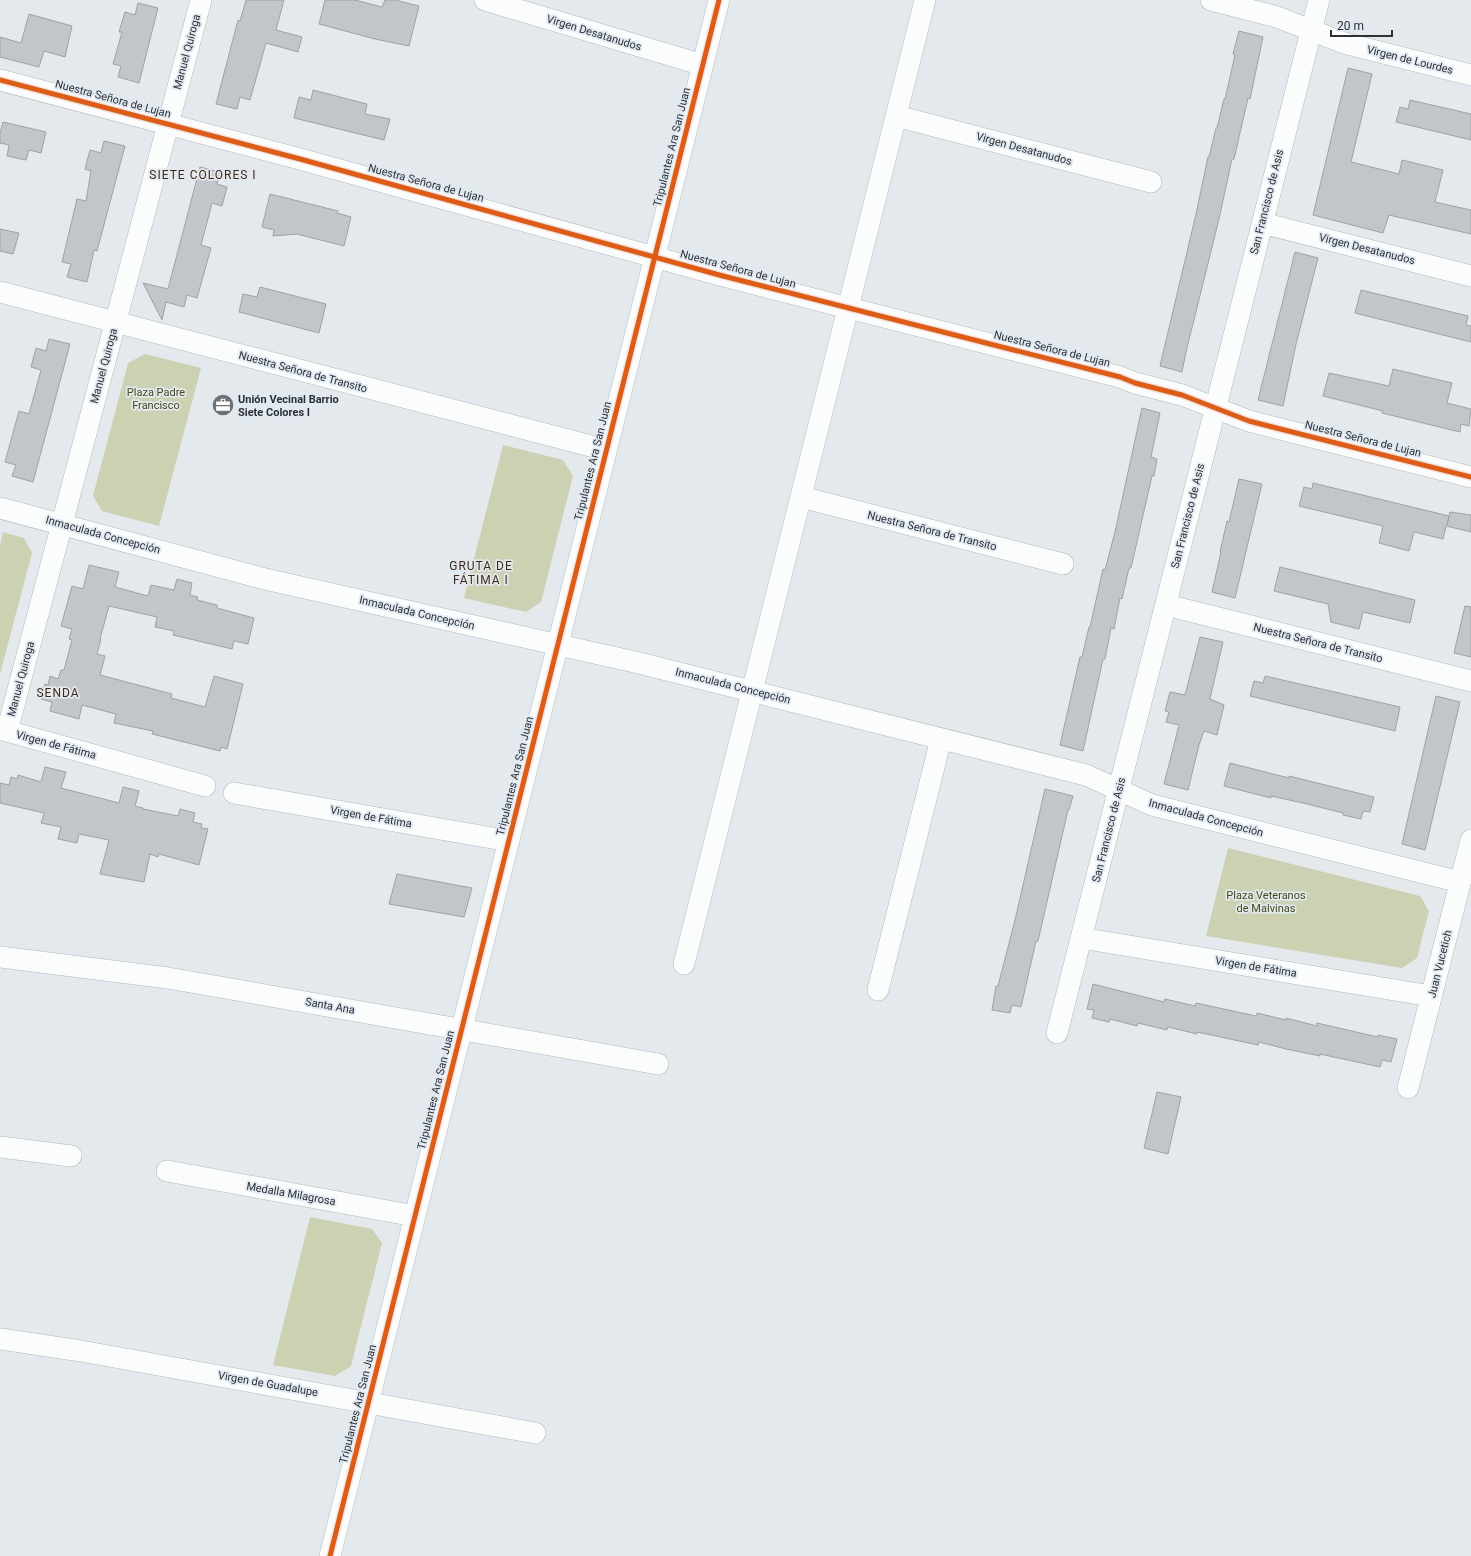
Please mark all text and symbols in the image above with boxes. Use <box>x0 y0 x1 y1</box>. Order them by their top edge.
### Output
street label: Virgen Desatanudos <box>545 12 643 54</box>
scale bar <box>1331 12 1392 38</box>
street label: Manuel Quiroga <box>171 13 203 91</box>
text: 20 m <box>1337 19 1364 33</box>
street label: Virgen de Lourdes <box>1365 43 1455 77</box>
street label: Nuestra Señora de Lujan <box>54 77 172 121</box>
street label: Tripulantes Ara San Juan <box>651 86 693 208</box>
street label: Virgen Desatanudos <box>975 130 1074 168</box>
street label: San Francisco de Asis <box>1248 148 1286 256</box>
street label: Nuestra Señora de Lujan <box>367 161 485 205</box>
district label: SIETE COLORES I <box>149 168 257 182</box>
street label: Virgen Desatanudos <box>1318 231 1417 267</box>
street label: Nuestra Señora de Lujan <box>679 247 797 291</box>
street label: Manuel Quiroga <box>88 327 120 405</box>
street label: Nuestra Señora de Lujan <box>993 328 1111 370</box>
street label: Nuestra Señora de Transito <box>237 349 369 395</box>
park label: Plaza Padre Francisco <box>127 386 185 412</box>
office icon: Unión Vecinal Barrio Siete Colores I <box>210 392 236 418</box>
place label: Unión Vecinal Barrio Siete Colores I <box>238 393 339 419</box>
street label: Tripulantes Ara San Juan <box>572 400 614 522</box>
street label: Nuestra Señora de Lujan <box>1304 418 1422 460</box>
street label: San Francisco de Asis <box>1169 462 1207 570</box>
street label: Nuestra Señora de Transito <box>866 509 998 553</box>
street label: Inmaculada Concepción <box>44 513 162 557</box>
district label: GRUTA DE FÁTIMA I <box>449 559 513 587</box>
street label: Inmaculada Concepción <box>358 593 476 633</box>
street label: Nuestra Señora de Transito <box>1252 621 1384 665</box>
street label: Manuel Quiroga <box>5 640 37 718</box>
street label: Inmaculada Concepción <box>674 665 792 707</box>
district label: SENDA <box>36 686 80 700</box>
street label: Tripulantes Ara San Juan <box>494 715 536 837</box>
street label: Virgen de Fátima <box>14 728 98 762</box>
street label: San Francisco de Asis <box>1090 776 1128 884</box>
street label: Inmaculada Concepción <box>1147 796 1265 840</box>
street label: Virgen de Fátima <box>329 803 413 831</box>
park label: Plaza Veteranos de Malvinas <box>1226 889 1306 915</box>
street label: Juan Vucetich <box>1425 929 1455 999</box>
street label: Virgen de Fátima <box>1214 954 1298 980</box>
street label: Santa Ana <box>304 995 356 1017</box>
street label: Tripulantes Ara San Juan <box>415 1029 457 1151</box>
street label: Medalla Milagrosa <box>245 1180 337 1208</box>
street label: Tripulantes Ara San Juan <box>337 1343 379 1465</box>
street label: Virgen de Guadalupe <box>217 1369 319 1399</box>

